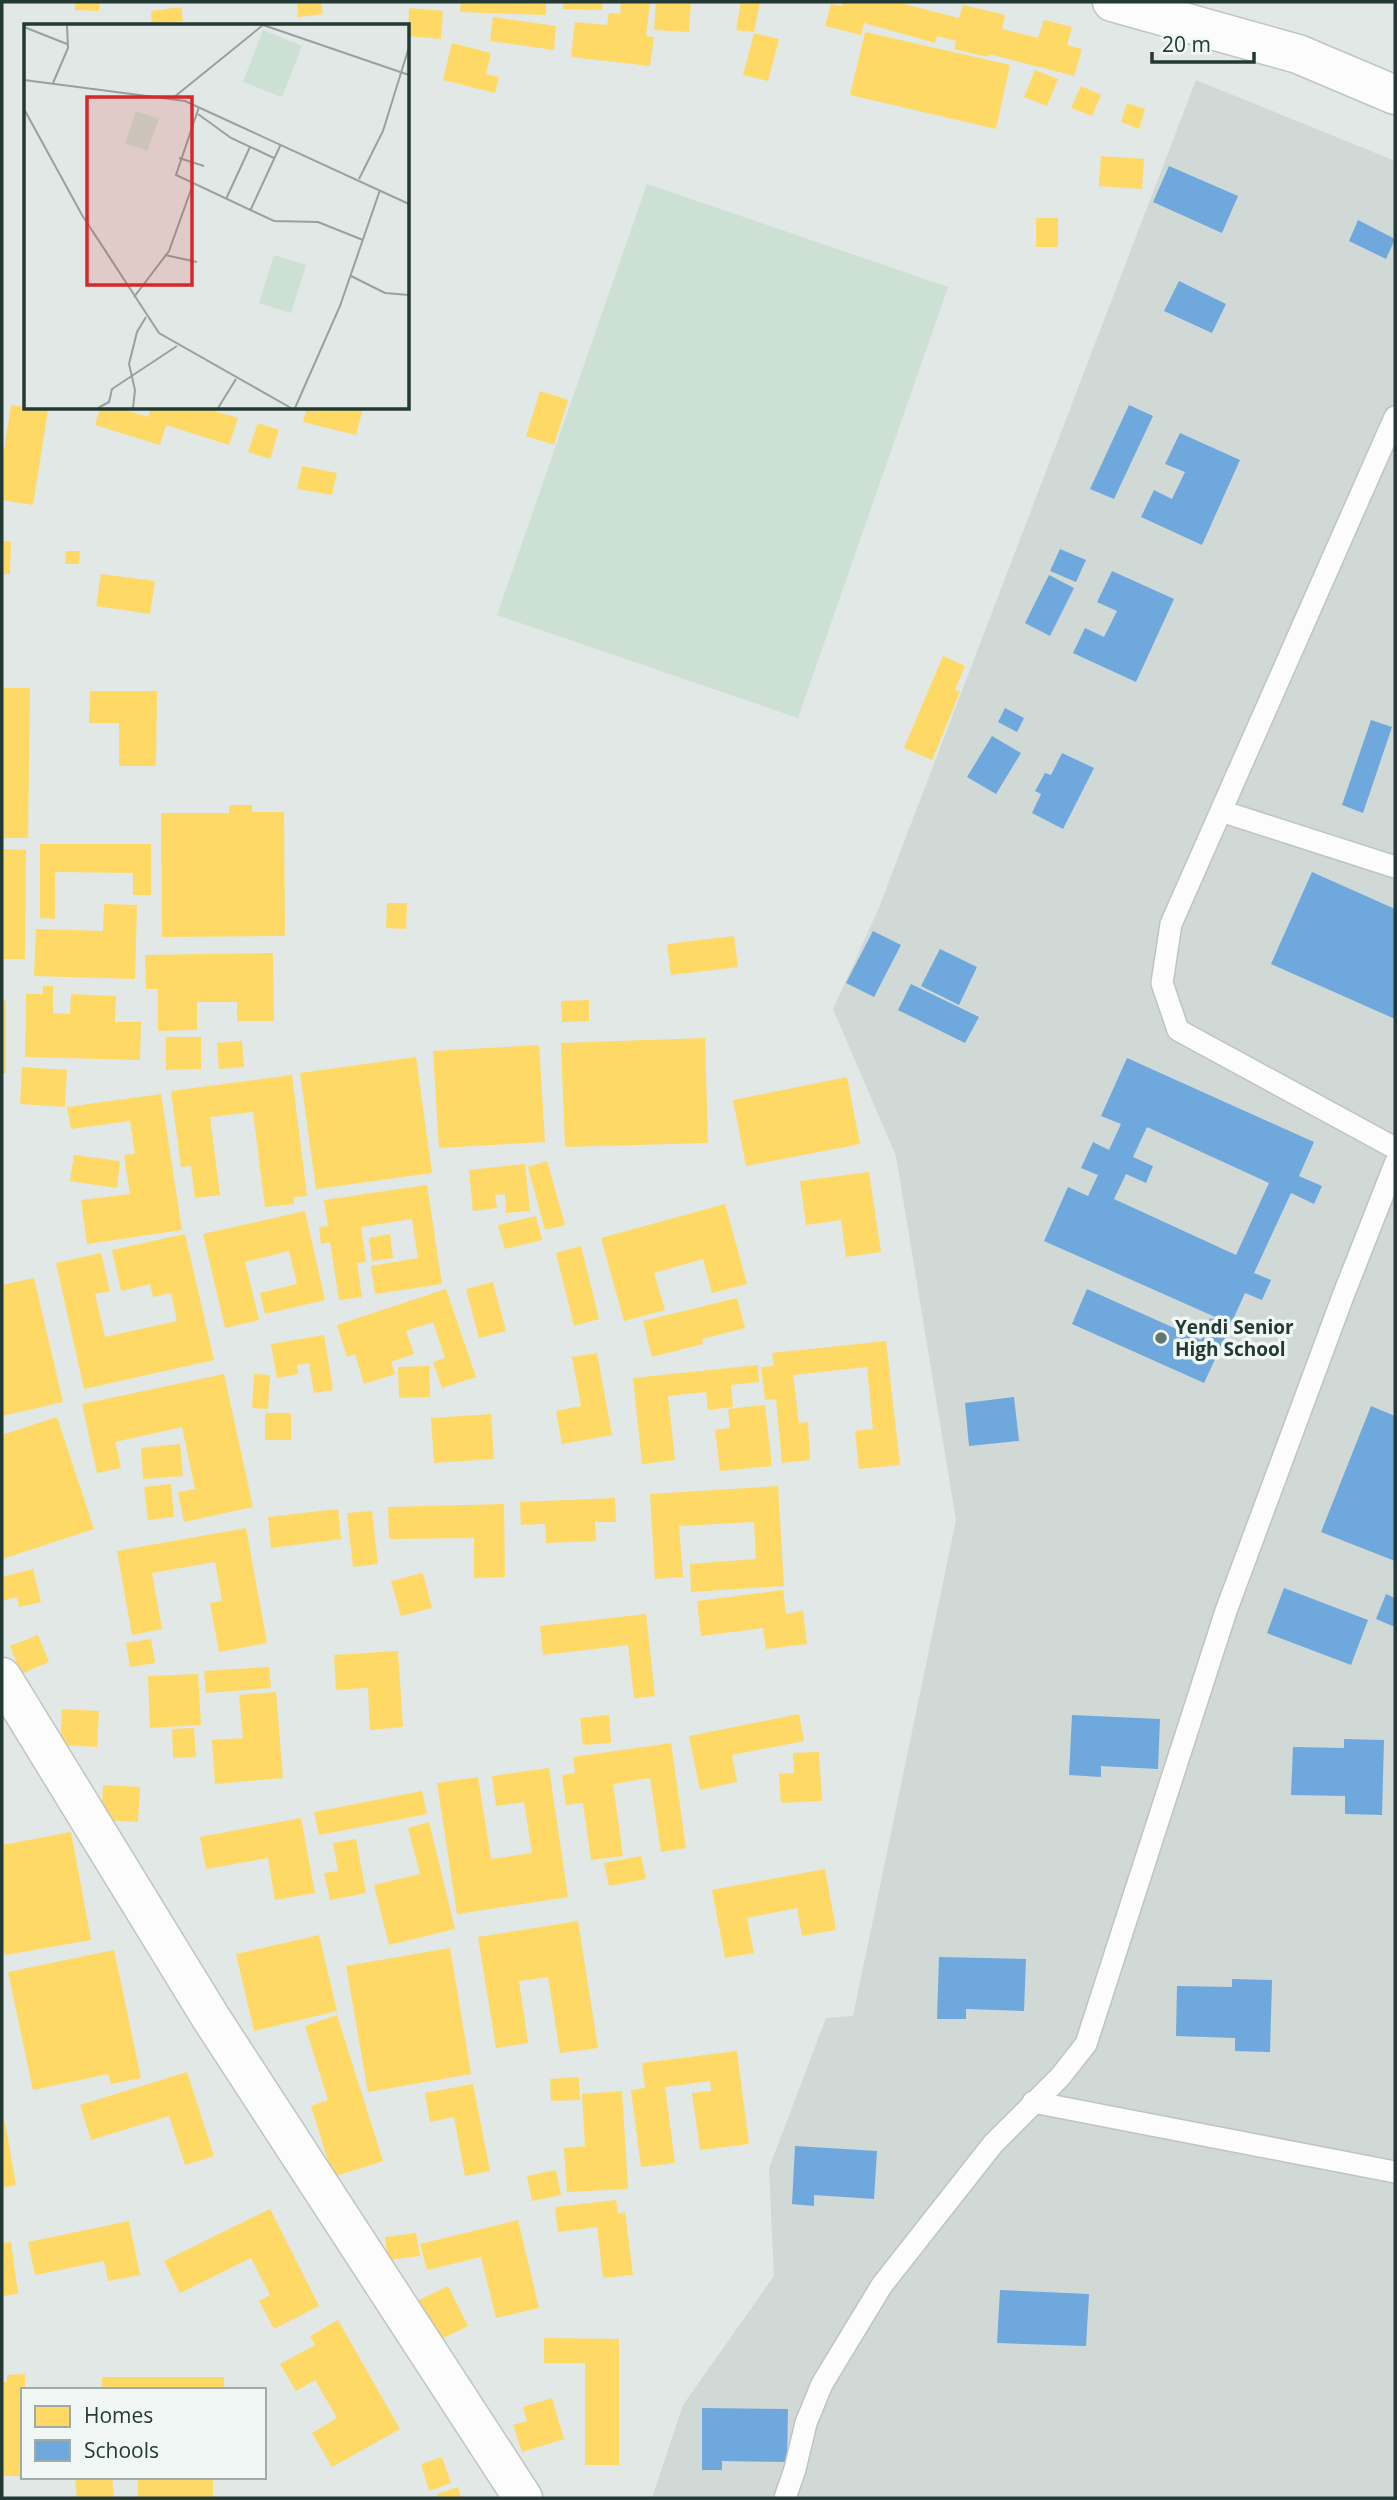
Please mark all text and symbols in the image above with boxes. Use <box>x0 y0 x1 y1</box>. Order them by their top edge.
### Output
scale bar <box>1152 21 1254 65</box>
inset map <box>24 24 410 410</box>
text: 20 m <box>1162 30 1211 58</box>
place label: Yendi Senior High School <box>1175 1314 1294 1362</box>
marker: Yendi Senior High School <box>1153 1330 1169 1346</box>
legend <box>21 2388 266 2479</box>
text: Homes <box>84 2401 153 2429</box>
text: Schools <box>84 2436 159 2464</box>

